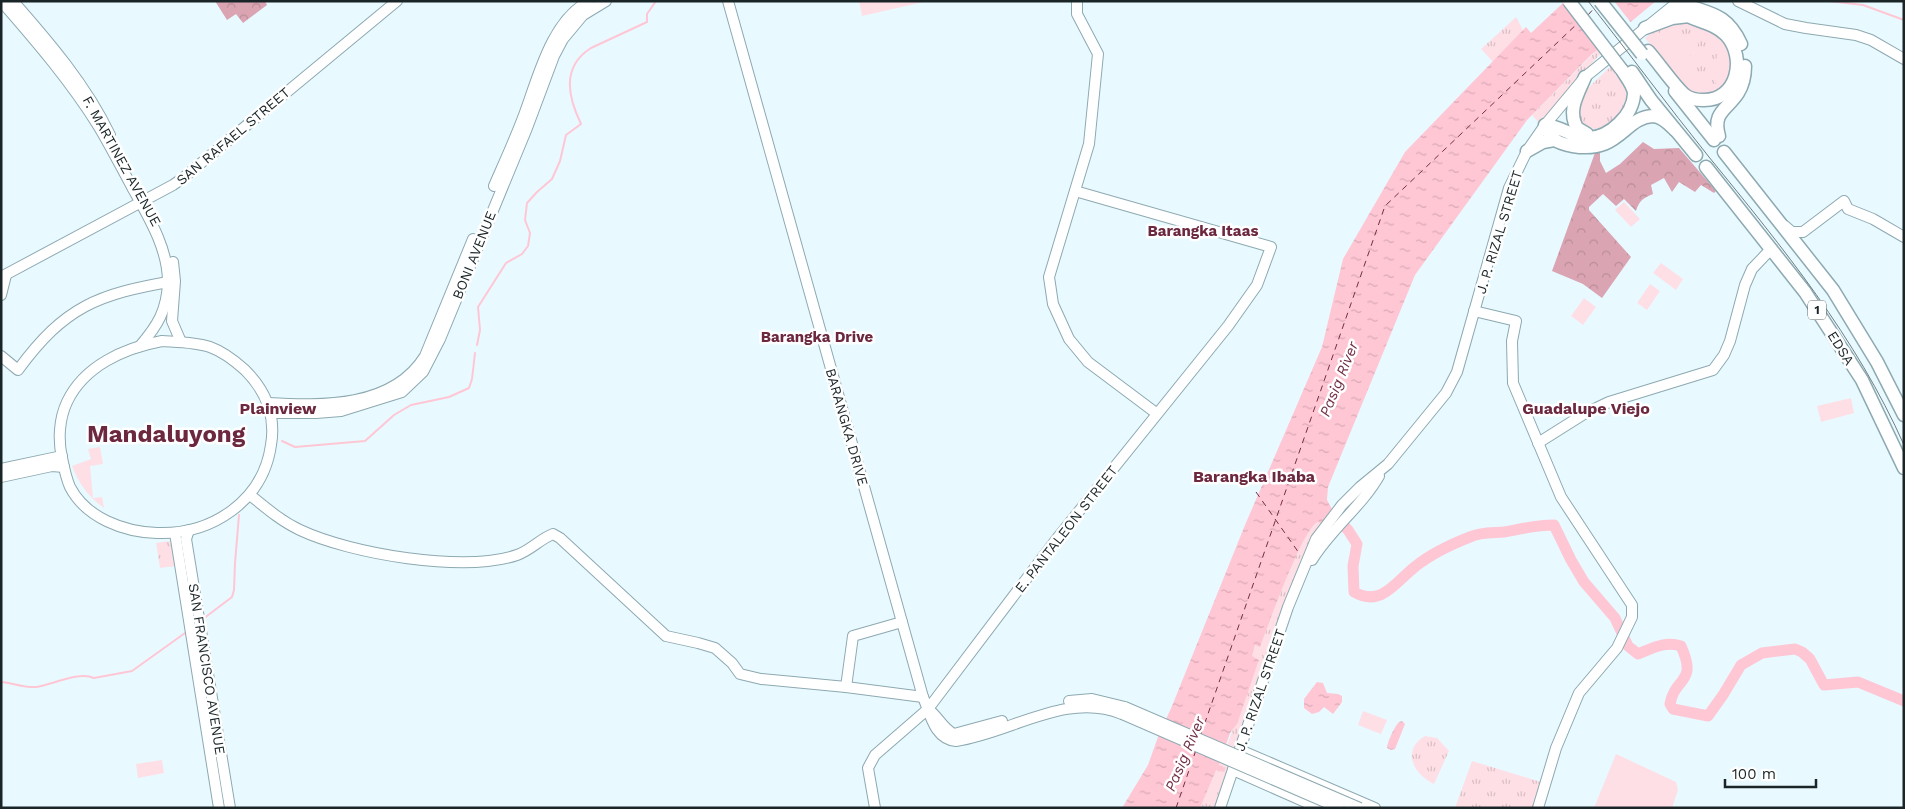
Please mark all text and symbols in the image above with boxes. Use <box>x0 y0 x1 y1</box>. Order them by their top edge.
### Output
street label: SAN RAFAEL STREET <box>173 84 293 188</box>
street label: F. MARTINEZ AVENUE <box>80 93 164 229</box>
street label: J. P. RIZAL STREET <box>1473 168 1526 296</box>
street label: BONI AVENUE <box>449 208 499 301</box>
district label: Barangka Itaas <box>1148 222 1258 240</box>
road number: 1 <box>1808 300 1826 320</box>
district label: Barangka Drive <box>761 328 873 346</box>
street label: EDSA <box>1824 328 1858 368</box>
water label: Pasig River <box>1316 338 1363 419</box>
street label: BARANGKA DRIVE <box>823 366 871 488</box>
district label: Plainview <box>240 399 317 418</box>
district label: Guadalupe Viejo <box>1522 399 1650 418</box>
district label: Mandaluyong <box>87 420 246 448</box>
street label: E. PANTALEON STREET <box>1012 462 1121 596</box>
district label: Barangka Ibaba <box>1193 467 1316 486</box>
street label: SAN FRANCISCO AVENUE <box>186 582 228 756</box>
street label: J. P. RIZAL STREET <box>1232 626 1289 753</box>
water label: Pasig River <box>1161 713 1209 794</box>
scale bar <box>1725 756 1816 788</box>
text: 100 m <box>1732 765 1776 783</box>

